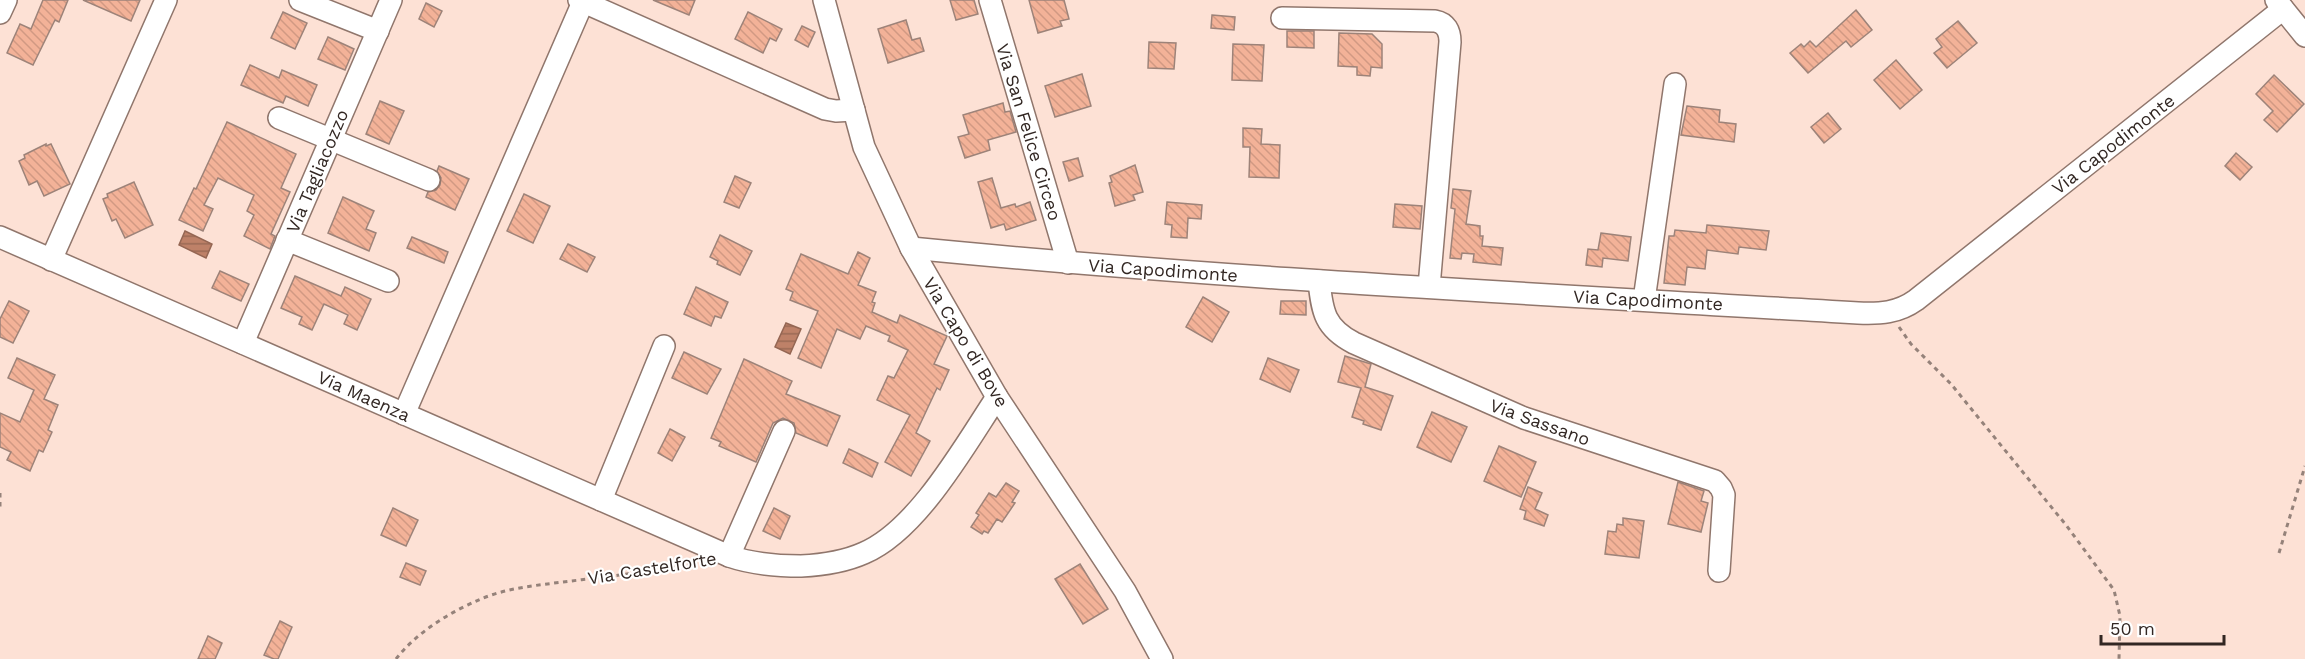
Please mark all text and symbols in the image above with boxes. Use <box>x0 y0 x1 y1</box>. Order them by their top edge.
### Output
street label: Via San Felice Circeo <box>992 41 1066 223</box>
street label: Via Capodimonte <box>2047 90 2179 198</box>
street label: Via Tagliacozzo <box>282 106 352 236</box>
street label: Via Capodimonte <box>1087 254 1239 286</box>
street label: Via Capo di Bove <box>919 273 1013 411</box>
street label: Via Capodimonte <box>1573 286 1723 314</box>
street label: Via Maenza <box>314 366 414 426</box>
street label: Via Sassano <box>1487 394 1593 450</box>
street label: Via Castelforte <box>586 547 718 589</box>
scale bar <box>2101 608 2224 646</box>
text: 50 m <box>2110 618 2155 639</box>

